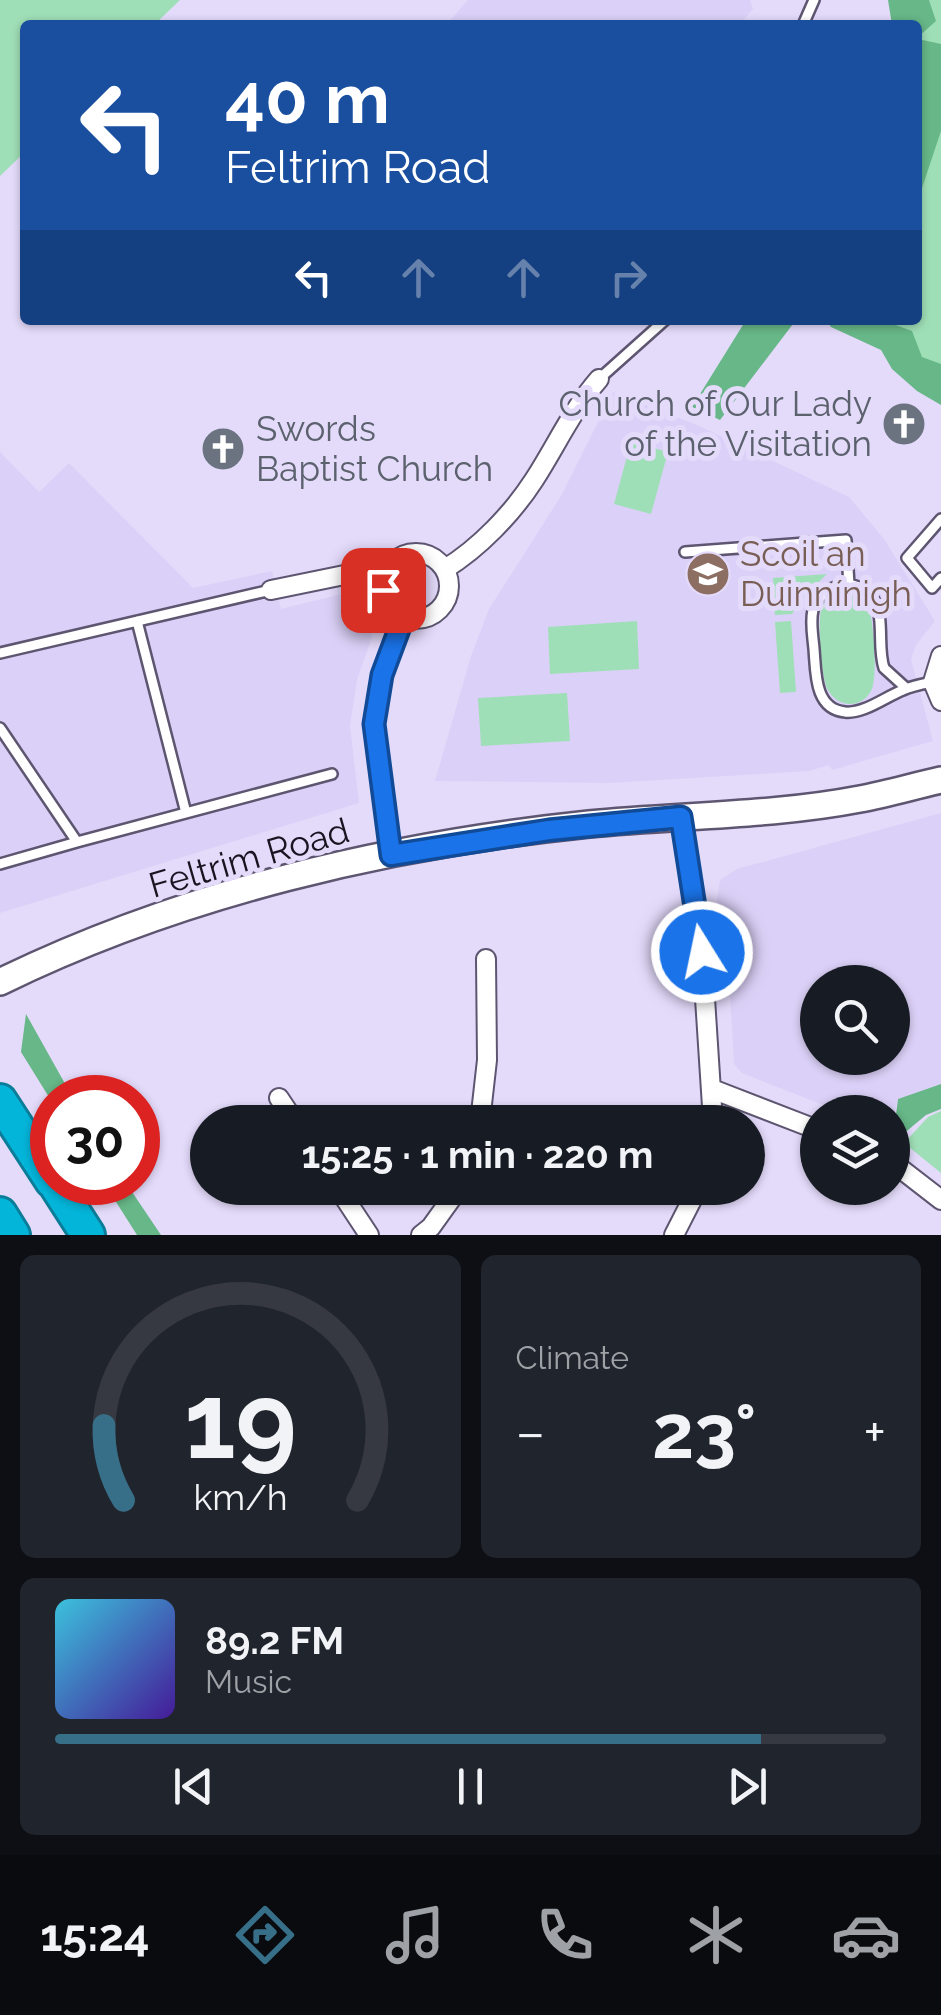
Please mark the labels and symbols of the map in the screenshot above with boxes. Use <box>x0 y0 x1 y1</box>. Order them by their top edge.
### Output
place label: Church of Our Lady of the Visitation <box>559 383 872 464</box>
church icon: Church of Our Lady of the Visitation <box>881 401 927 447</box>
place label: Swords Baptist Church <box>256 408 493 489</box>
church icon: Swords Baptist Church <box>200 426 246 472</box>
place label: Scoil an Duinnínigh <box>740 533 912 614</box>
pin <box>341 548 426 633</box>
school or university icon: Scoil an Duinnínigh <box>685 551 731 597</box>
street label: Feltrim Road <box>144 809 354 906</box>
position arrow <box>650 900 754 1004</box>
speed limit sign: 30 <box>30 1075 160 1205</box>

